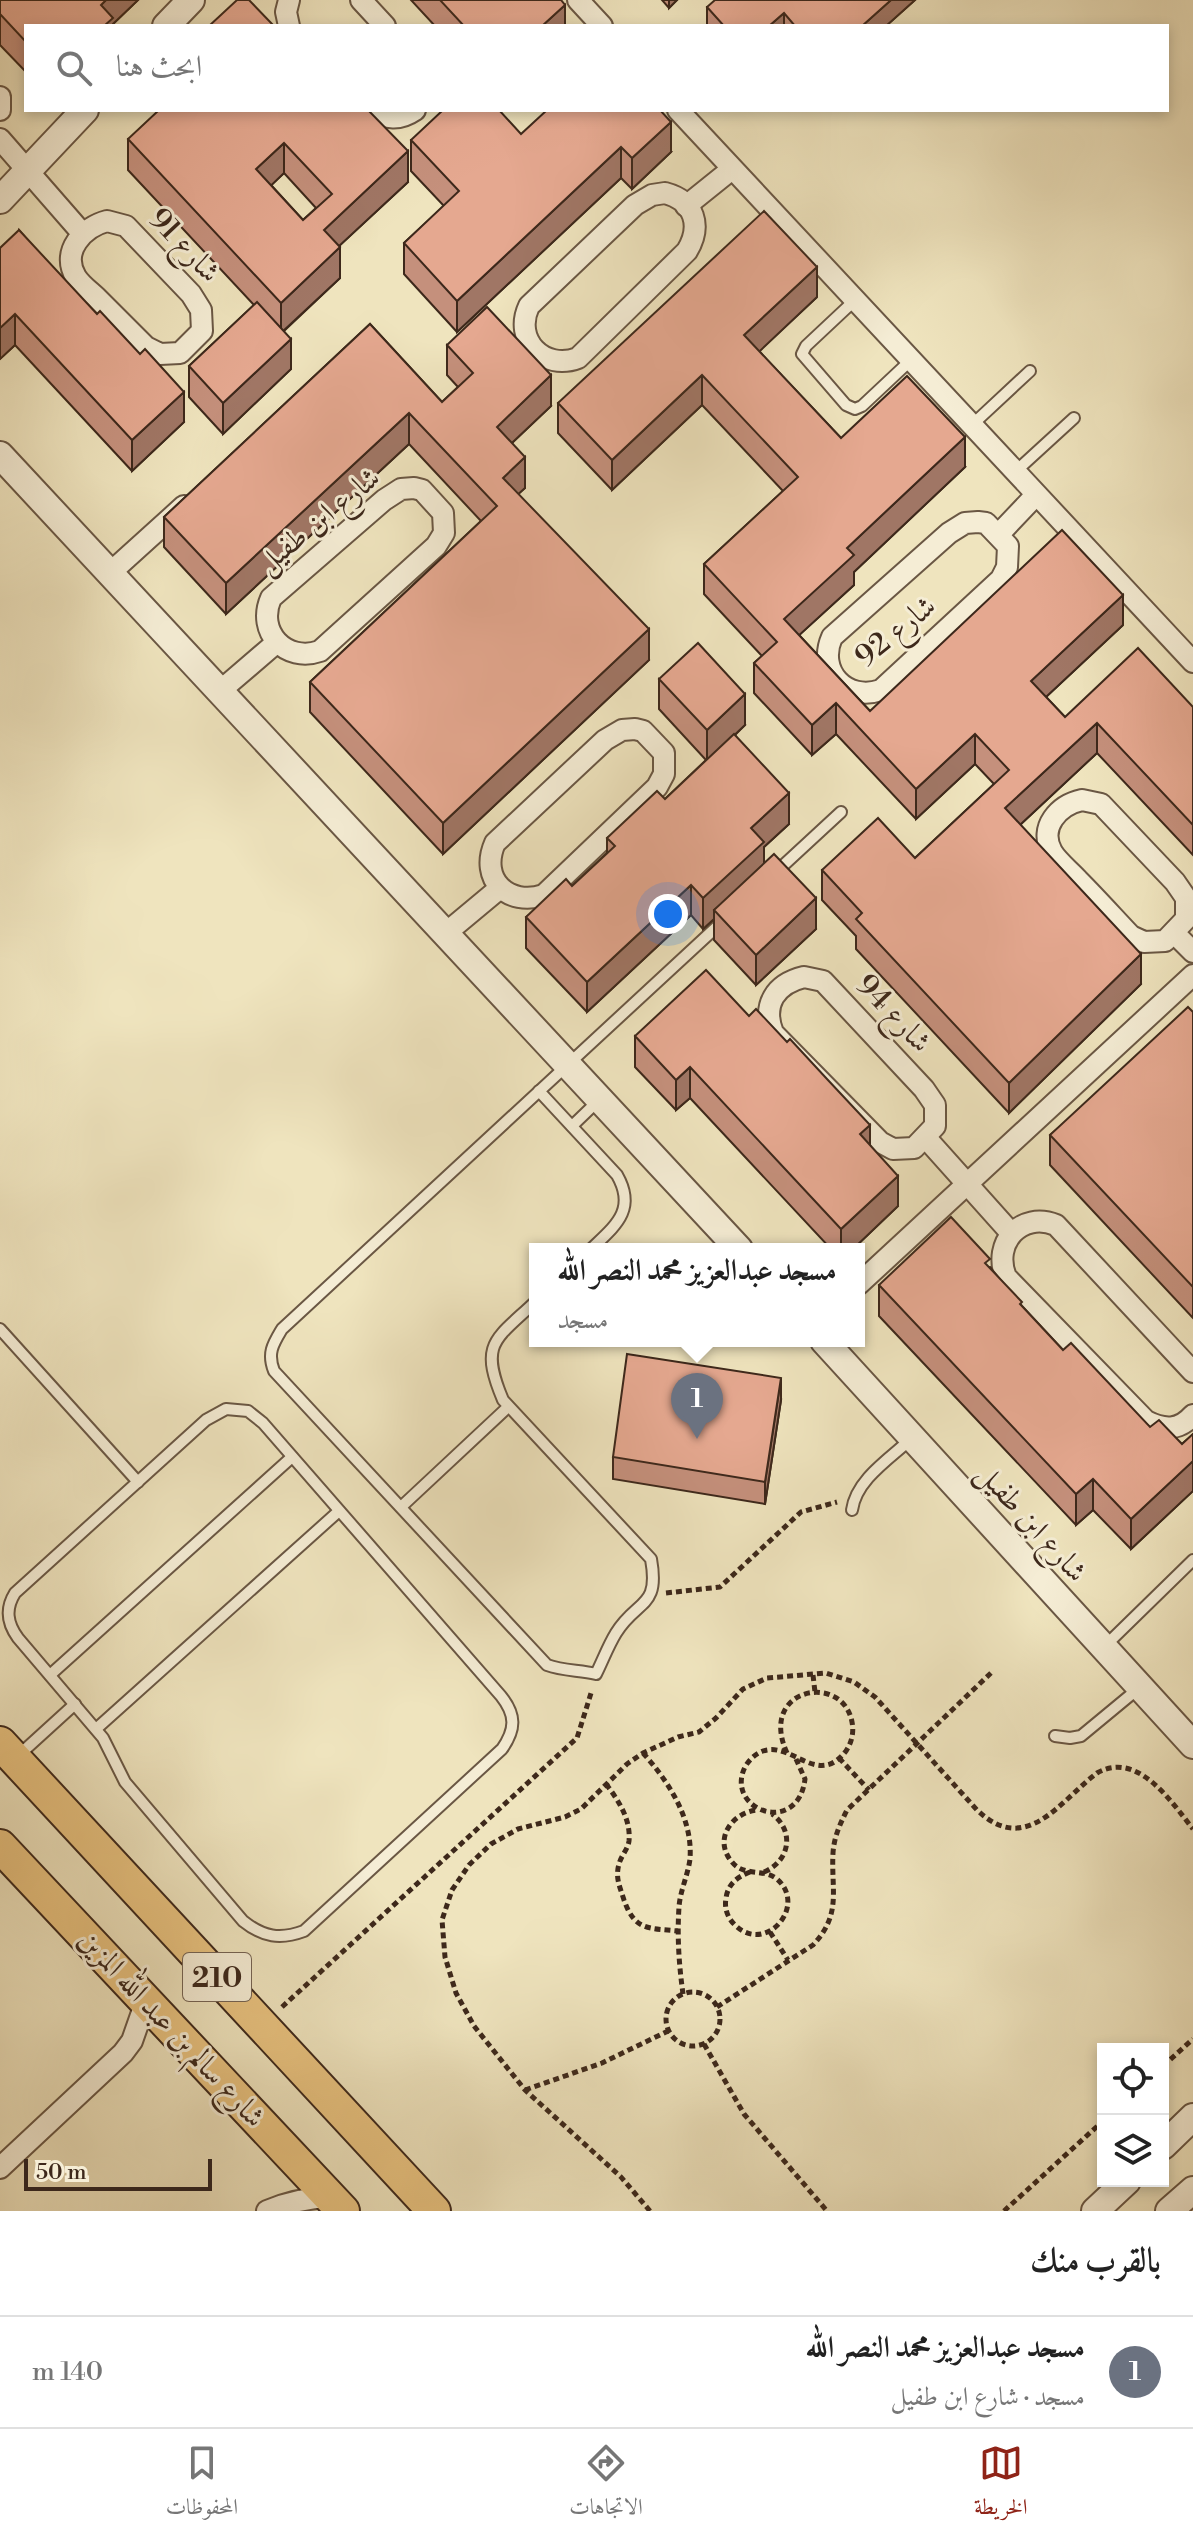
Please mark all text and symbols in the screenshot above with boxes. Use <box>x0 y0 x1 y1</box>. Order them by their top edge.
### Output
search box <box>24 24 1169 112</box>
icon: search <box>52 46 96 90</box>
text: ابحث هنا <box>116 48 202 86</box>
street label: شارع 91 <box>137 200 228 294</box>
street label: شارع ابن طفيل <box>249 459 391 586</box>
street label: شارع 92 <box>847 588 947 680</box>
your location <box>648 894 688 934</box>
street label: شارع 94 <box>844 966 939 1064</box>
popup <box>529 1243 865 1347</box>
text: مسجد عبدالعزيز محمد النصر الله <box>557 1252 837 1290</box>
text: مسجد <box>557 1304 608 1336</box>
pin: 1 <box>671 1373 723 1439</box>
street label: شارع ابن طفيل <box>964 1455 1095 1594</box>
street label: شارع سالم بن عبد الله المزين <box>65 1918 277 2140</box>
road number: 210 <box>183 1953 251 2001</box>
map controls <box>1097 2043 1169 2187</box>
button: locate <box>1097 2043 1169 2115</box>
button: layers <box>1097 2115 1169 2187</box>
scale bar <box>24 2155 212 2191</box>
text: 50 m <box>36 2159 87 2186</box>
text: بالقرب منك <box>1030 2240 1161 2282</box>
text: مسجد عبدالعزيز محمد النصر الله <box>806 2329 1085 2367</box>
text: 140 m <box>32 2356 103 2388</box>
text: 1 <box>1129 2356 1141 2388</box>
text: مسجد · شارع ابن طفيل <box>890 2381 1085 2413</box>
tab: المحفوظات <box>166 2441 238 2528</box>
tab: الاتجاهات <box>569 2441 643 2528</box>
tab: الخريطة <box>974 2441 1027 2528</box>

